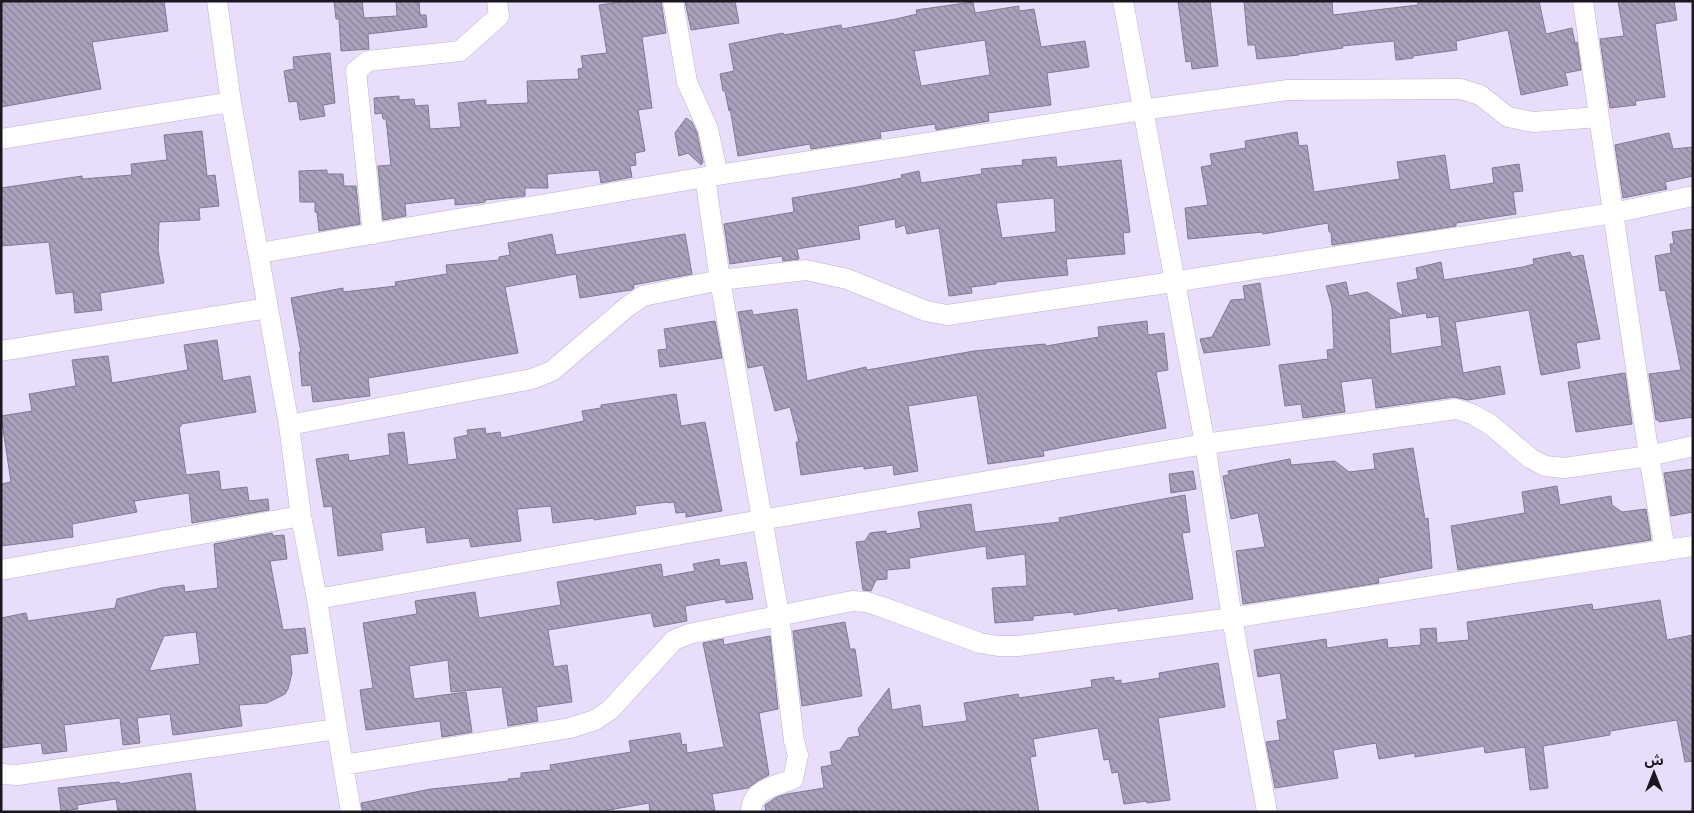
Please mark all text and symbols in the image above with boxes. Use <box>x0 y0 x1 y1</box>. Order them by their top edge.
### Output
north arrow <box>1629 748 1679 798</box>
text: ش <box>1644 752 1664 768</box>

